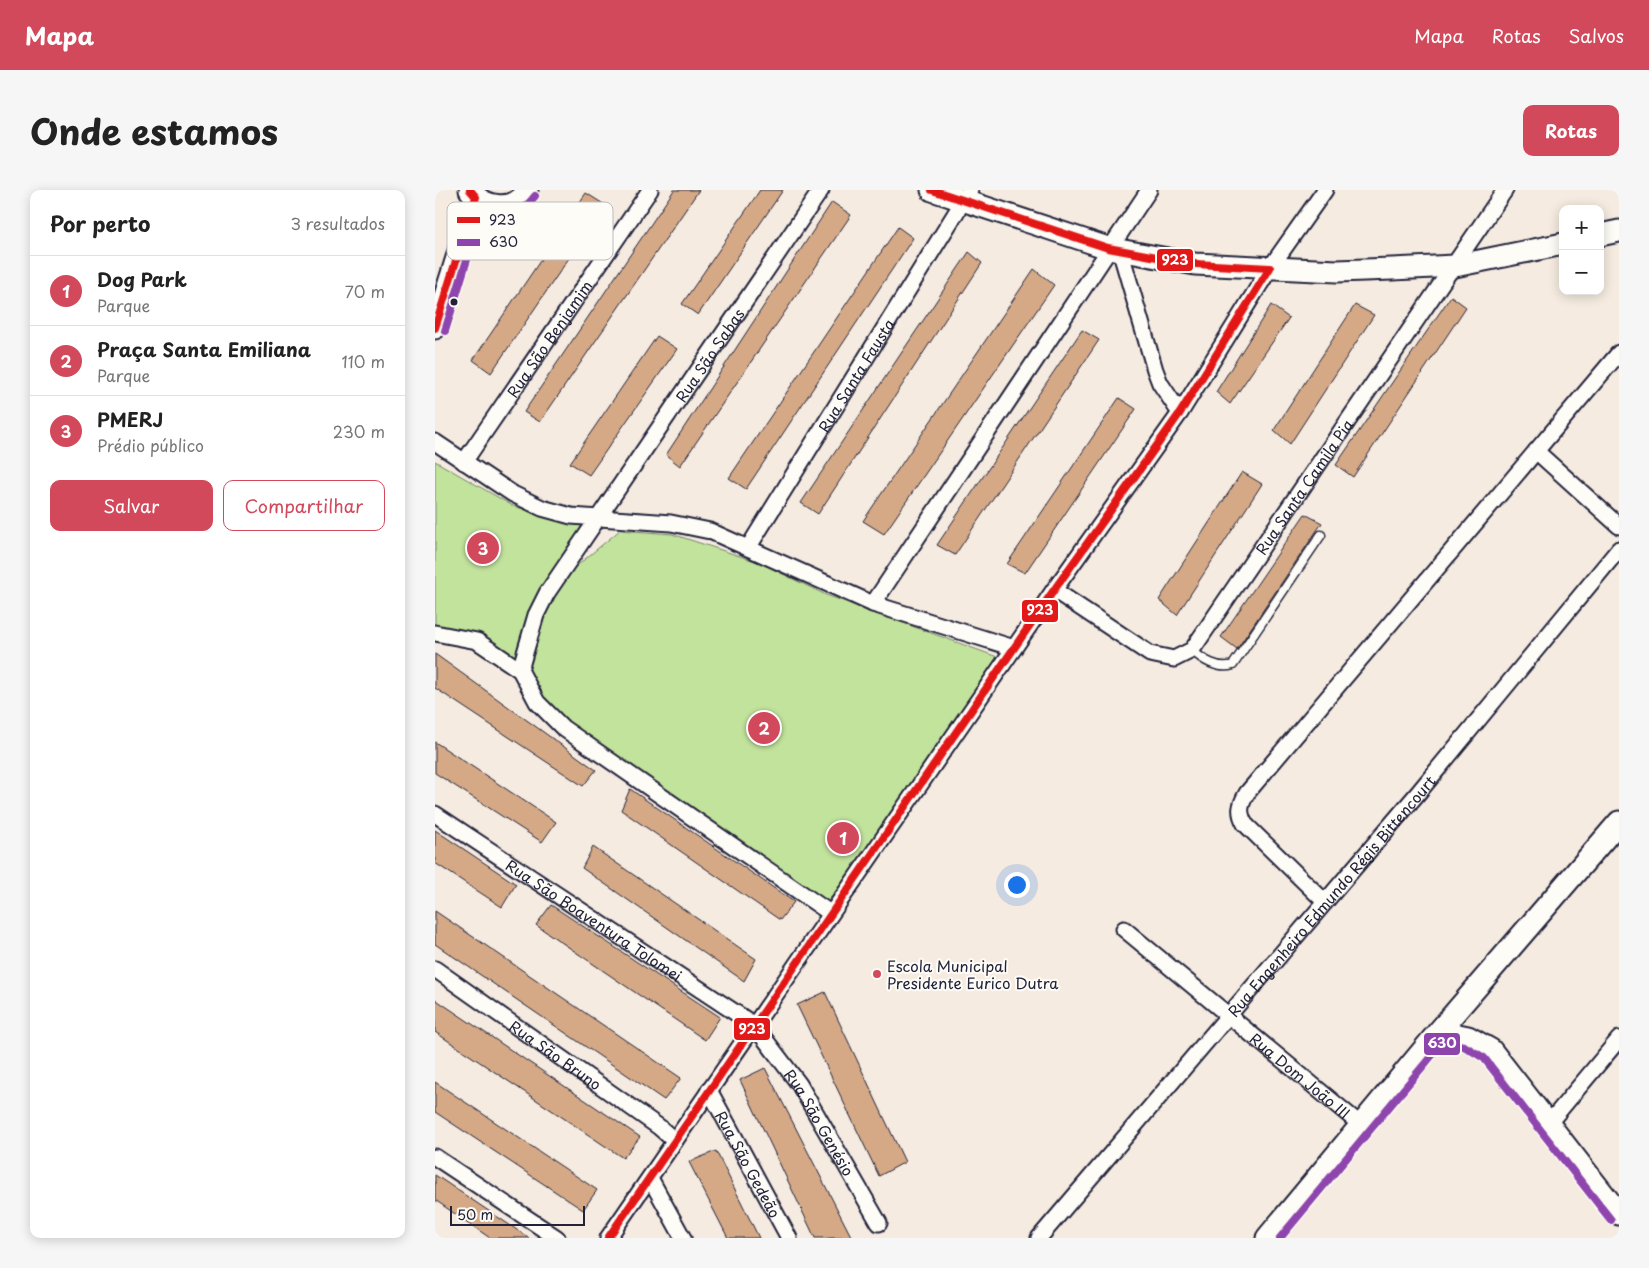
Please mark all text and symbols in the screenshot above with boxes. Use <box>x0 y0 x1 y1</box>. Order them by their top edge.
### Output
text: Mapa <box>25 17 94 53</box>
text: Mapa <box>1414 22 1464 49</box>
text: Rotas <box>1492 22 1541 49</box>
text: Salvos <box>1569 22 1624 49</box>
text: Onde estamos <box>30 104 278 157</box>
button: Rotas <box>1523 105 1619 156</box>
legend <box>447 202 613 260</box>
map controls <box>1559 205 1604 295</box>
button: + <box>1559 205 1604 250</box>
text: Por perto <box>50 207 150 239</box>
text: 923 <box>489 209 516 230</box>
text: 3 resultados <box>290 211 385 235</box>
text: 630 <box>489 231 518 252</box>
line badge: 923 <box>1156 248 1194 272</box>
text: 923 <box>1162 249 1188 270</box>
button: − <box>1559 250 1604 295</box>
text: Dog Park <box>97 265 187 293</box>
street label: Rua São Benjamim <box>500 275 597 401</box>
text: 1 <box>62 279 70 303</box>
text: 70 m <box>345 279 385 303</box>
text: Parque <box>97 293 150 317</box>
unlabelled marker <box>449 297 459 307</box>
street label: Rua São Sabas <box>669 303 749 406</box>
street label: Rua Santa Fausta <box>811 313 900 436</box>
text: Praça Santa Emiliana <box>97 335 311 363</box>
text: 2 <box>60 349 72 373</box>
text: 110 m <box>342 349 385 373</box>
text: Parque <box>97 363 150 387</box>
text: PMERJ <box>97 405 163 433</box>
street label: Rua Santa Camila Pia <box>1249 414 1358 559</box>
text: 3 <box>61 419 71 443</box>
text: 230 m <box>333 419 385 443</box>
text: Prédio público <box>97 433 204 457</box>
button: Salvar <box>50 480 213 531</box>
button: Compartilhar <box>223 480 385 531</box>
pin: 3 <box>467 529 499 567</box>
line badge: 923 <box>1021 599 1059 623</box>
text: 923 <box>1027 599 1053 620</box>
pin: 2 <box>748 709 780 747</box>
street label: Rua Engenheiro Edmundo Régis Bittencourt <box>1221 770 1440 1021</box>
pin: 1 <box>827 819 859 857</box>
street label: Rua São Boaventura Tolomei <box>502 853 687 986</box>
your location <box>1004 872 1030 898</box>
place label: Escola Municipal Presidente Eurico Dutra <box>887 954 1059 994</box>
marker: Escola Municipal Presidente Eurico Dutra <box>871 968 883 980</box>
street label: Rua São Bruno <box>505 1014 607 1095</box>
line badge: 923 <box>733 1017 771 1041</box>
text: 923 <box>739 1018 765 1039</box>
street label: Rua Dom João III <box>1245 1026 1356 1123</box>
line badge: 630 <box>1423 1032 1461 1056</box>
text: 630 <box>1427 1032 1457 1053</box>
street label: Rua São Genésio <box>780 1063 861 1180</box>
street label: Rua São Gedeão <box>711 1106 787 1222</box>
scale bar <box>450 1203 585 1226</box>
text: 50 m <box>457 1204 493 1225</box>

